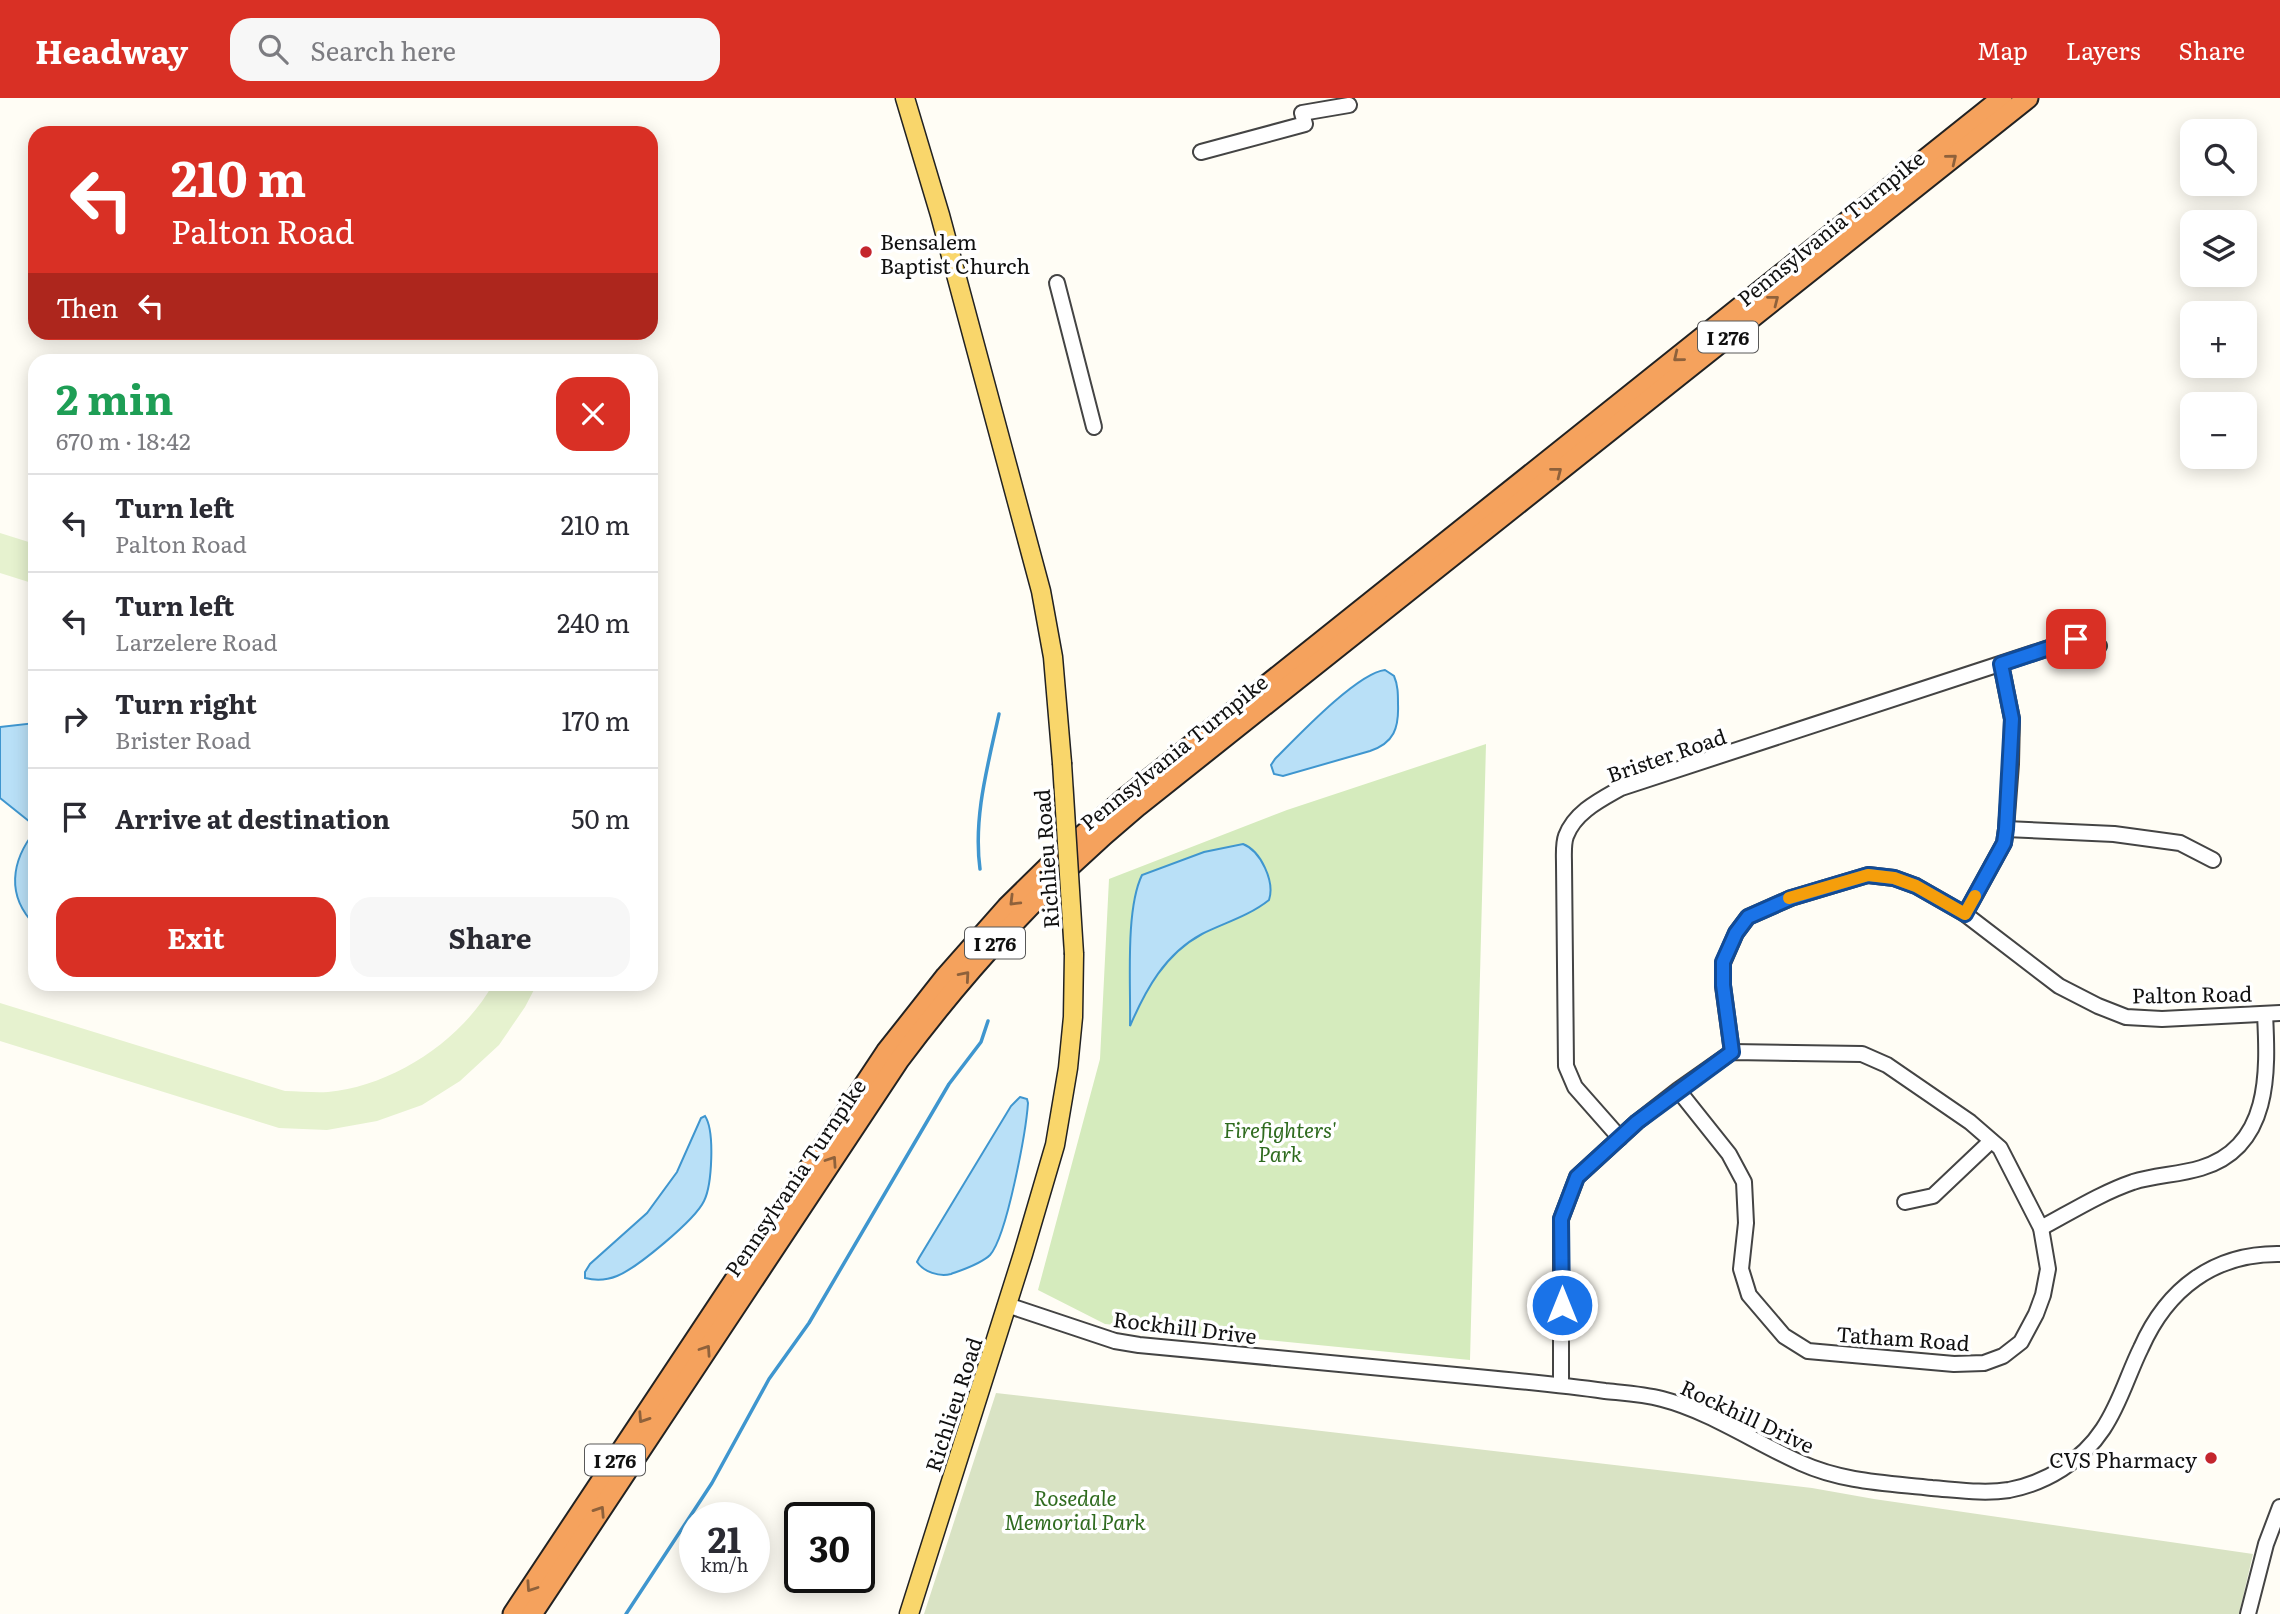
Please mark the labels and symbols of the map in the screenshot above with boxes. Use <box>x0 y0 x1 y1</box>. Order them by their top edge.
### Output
street label: Pennsylvania Turnpike <box>1730 142 1930 312</box>
one-way arrow <box>1944 154 1956 167</box>
place label: Bensalem Baptist Church <box>880 225 1030 280</box>
marker: Bensalem Baptist Church <box>858 244 874 260</box>
one-way arrow <box>1766 296 1778 309</box>
road number: I 276 <box>1698 322 1758 353</box>
one-way arrow <box>1673 349 1686 361</box>
one-way arrow <box>1550 468 1562 481</box>
pin <box>2046 609 2106 669</box>
street label: Pennsylvania Turnpike <box>1073 666 1273 836</box>
street label: Brister Road <box>1602 719 1730 789</box>
street label: Richlieu Road <box>1025 788 1065 930</box>
one-way arrow <box>1009 893 1022 906</box>
road number: I 276 <box>965 928 1025 958</box>
one-way arrow <box>957 972 969 985</box>
street label: Palton Road <box>2132 976 2253 1010</box>
street label: Pennsylvania Turnpike <box>716 1072 872 1282</box>
park label: Firefighters' Park <box>1223 1113 1337 1168</box>
one-way arrow <box>824 1156 836 1169</box>
position arrow <box>1525 1268 1599 1342</box>
street label: Rockhill Drive <box>1111 1302 1259 1350</box>
street label: Tatham Road <box>1835 1317 1971 1357</box>
street label: Richlieu Road <box>916 1333 988 1475</box>
one-way arrow <box>698 1345 711 1358</box>
street label: Rockhill Drive <box>1676 1370 1820 1460</box>
one-way arrow <box>638 1410 651 1423</box>
place label: CVS Pharmacy <box>2049 1443 2198 1474</box>
road number: I 276 <box>585 1444 645 1476</box>
marker: CVS Pharmacy <box>2203 1450 2219 1466</box>
park label: Rosedale Memorial Park <box>1004 1481 1146 1536</box>
speed limit sign: 30 <box>784 1502 875 1593</box>
one-way arrow <box>592 1506 604 1519</box>
one-way arrow <box>527 1579 539 1592</box>

